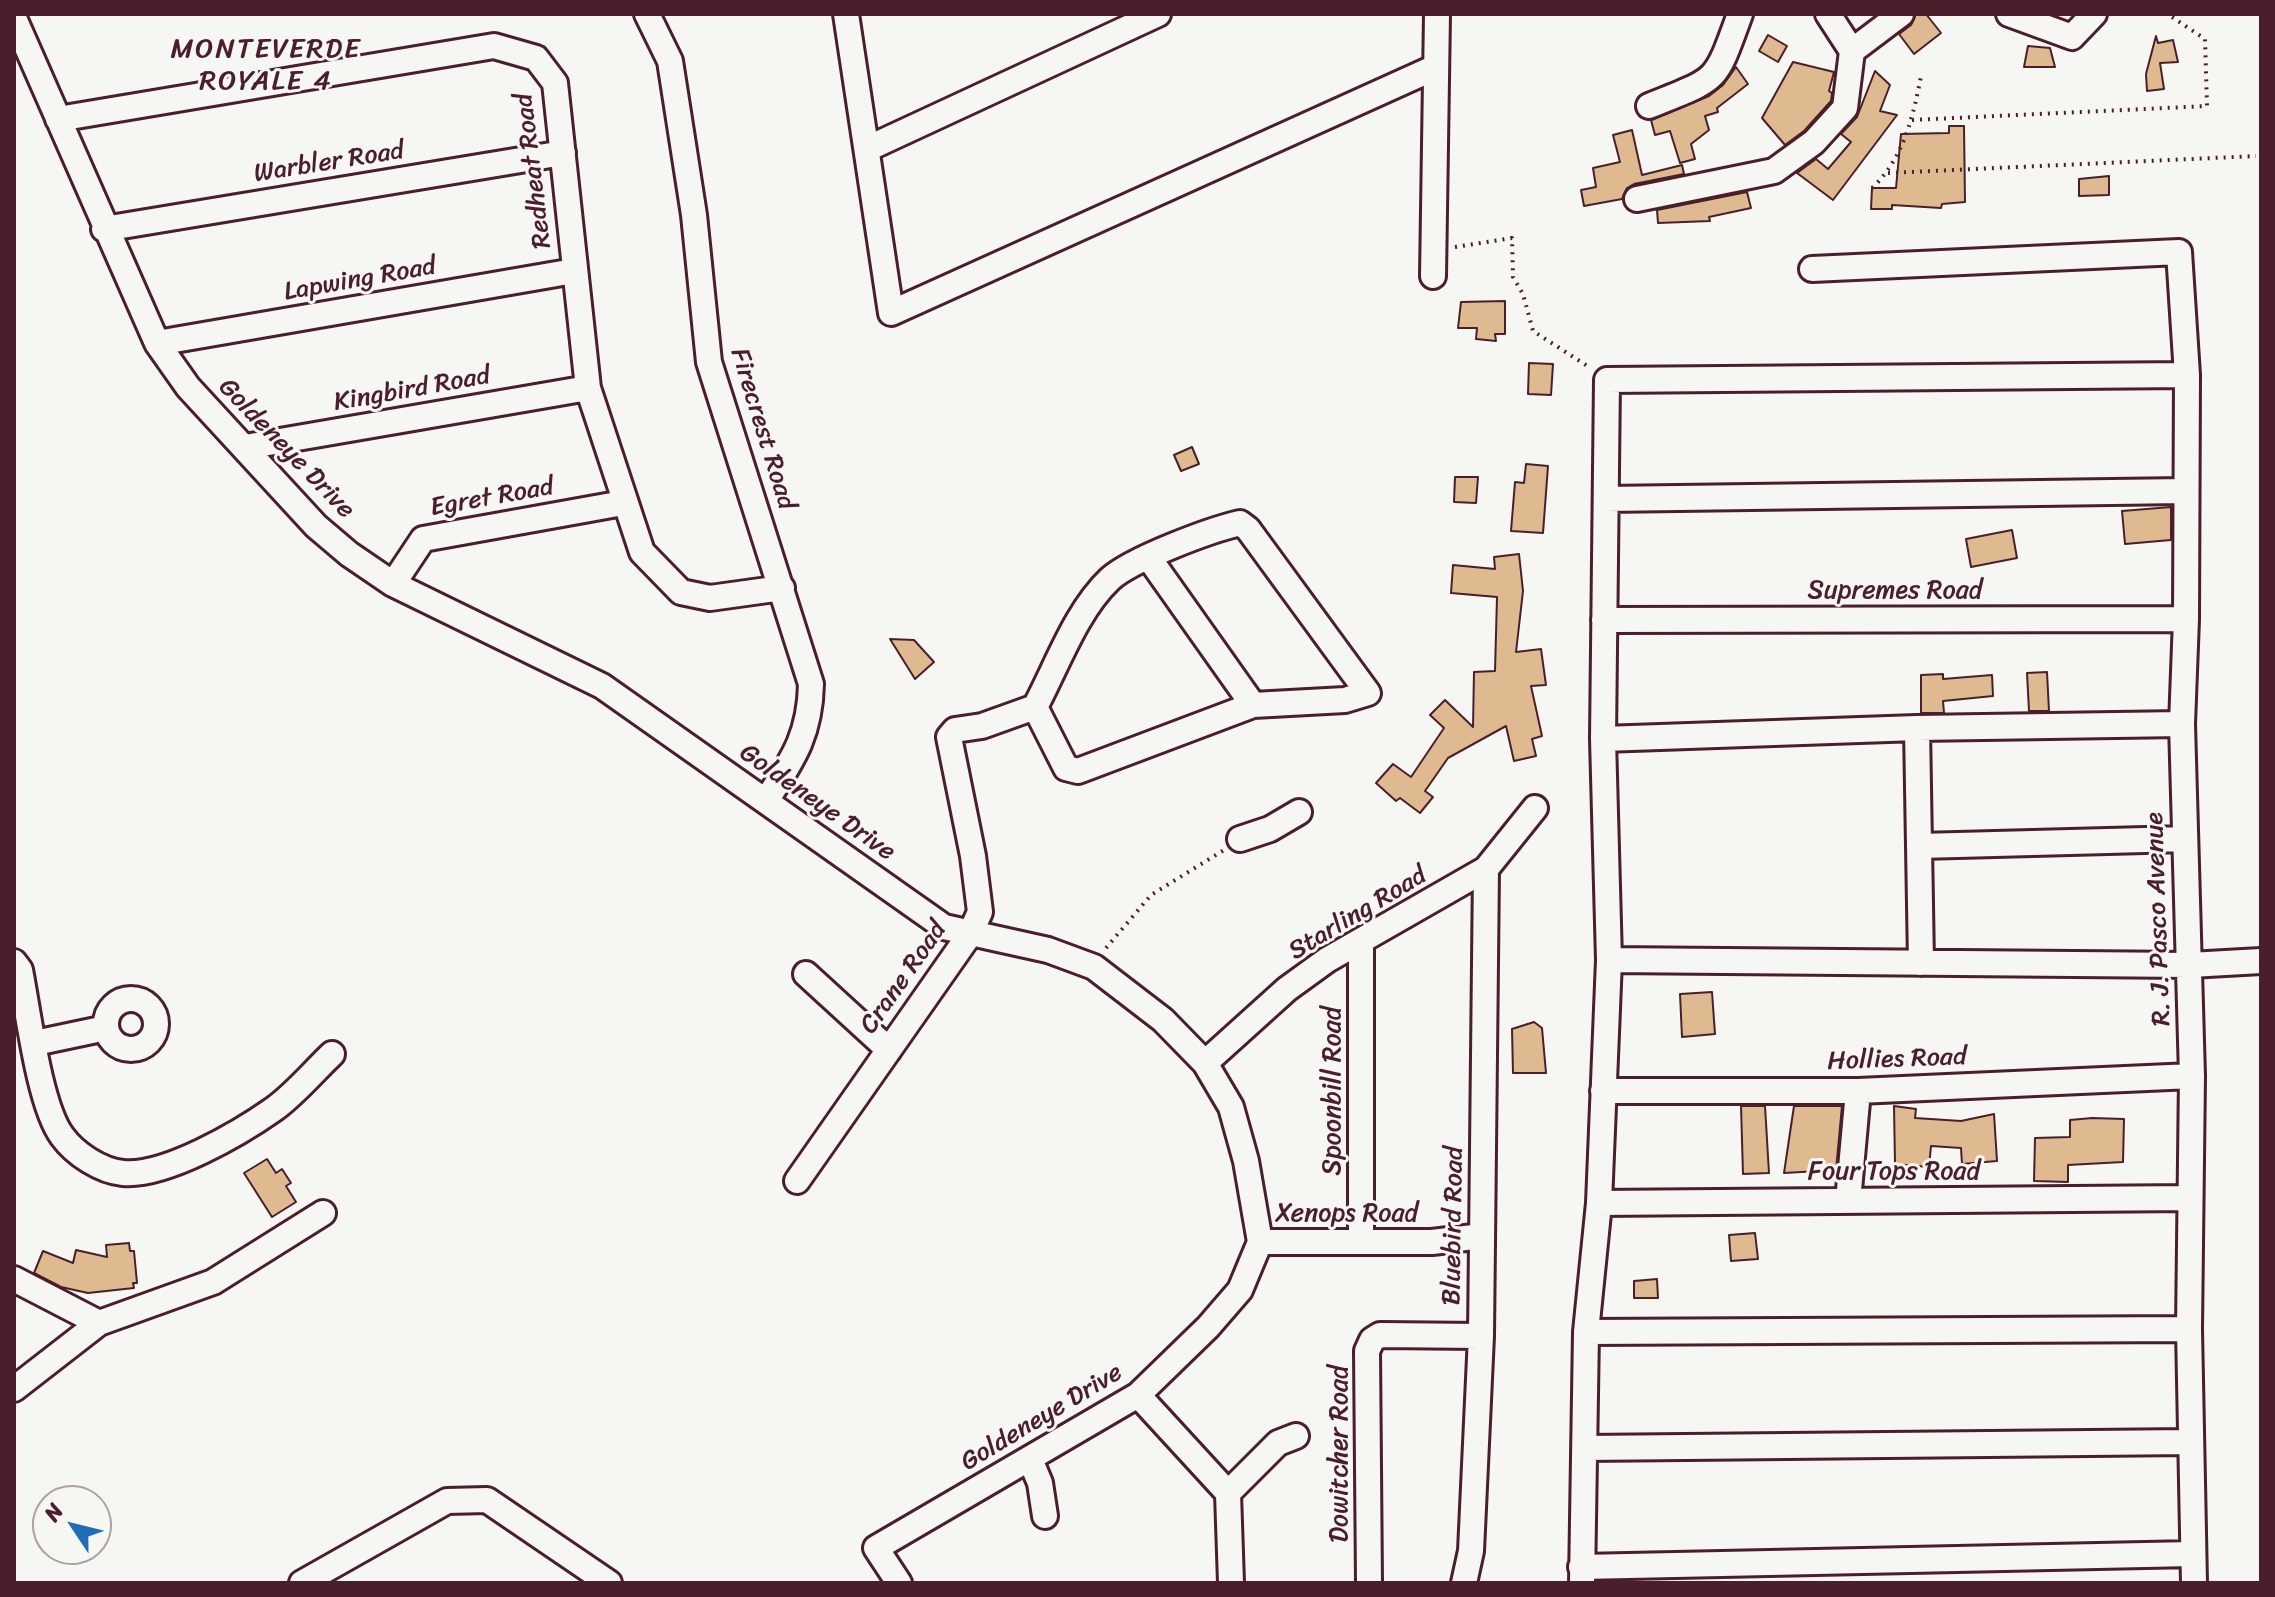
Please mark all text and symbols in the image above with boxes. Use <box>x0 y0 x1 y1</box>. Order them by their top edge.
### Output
district label: MONTEVERDE ROYALE 4 <box>170 33 362 99</box>
street label: Redheat Road <box>509 92 559 250</box>
street label: Warbler Road <box>252 136 406 190</box>
street label: Lapwing Road <box>282 251 438 309</box>
street label: Firecrest Road <box>723 344 801 514</box>
street label: Kingbird Road <box>331 361 493 419</box>
street label: Goldeneye Drive <box>211 372 361 526</box>
street label: Egret Road <box>428 472 556 524</box>
street label: Supremes Road <box>1808 575 1982 607</box>
street label: Goldeneye Drive <box>733 738 901 868</box>
street label: R. J. Pasco Avenue <box>2140 812 2178 1026</box>
street label: Starling Road <box>1283 861 1433 967</box>
street label: Crane Road <box>854 916 954 1040</box>
street label: Spoonbill Road <box>1317 1007 1349 1175</box>
street label: Hollies Road <box>1827 1042 1967 1078</box>
street label: Bluebird Road <box>1437 1146 1471 1306</box>
street label: Four Tops Road <box>1808 1156 1980 1188</box>
street label: Xenops Road <box>1276 1198 1418 1230</box>
street label: Goldeneye Drive <box>956 1358 1128 1478</box>
street label: Dowitcher Road <box>1324 1365 1356 1543</box>
north arrow <box>32 1485 112 1565</box>
text: N <box>33 1495 74 1530</box>

